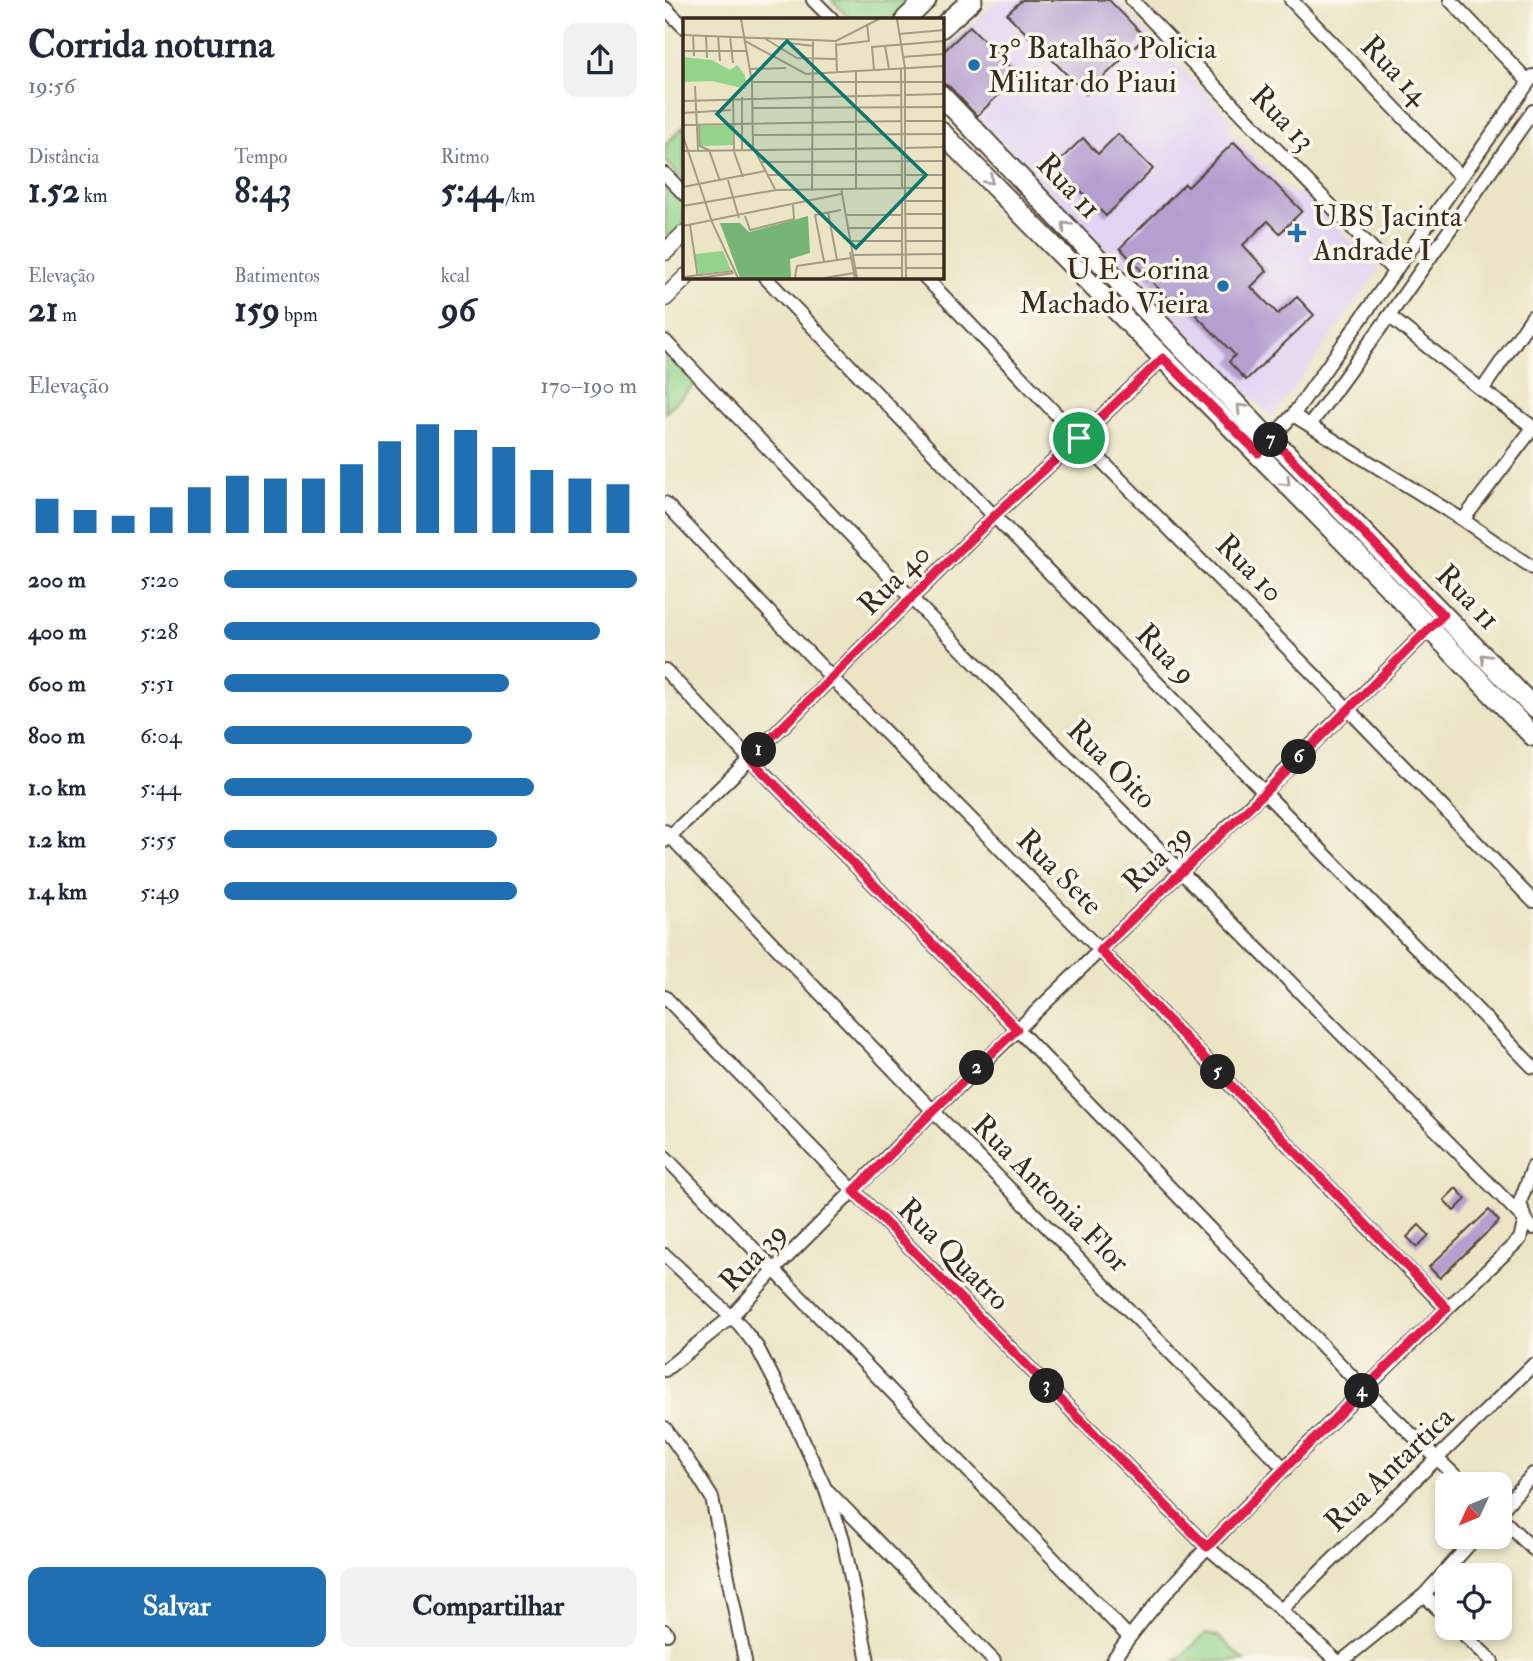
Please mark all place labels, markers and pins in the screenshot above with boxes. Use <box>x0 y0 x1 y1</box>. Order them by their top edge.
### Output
place label: 13° Batalhão Policia Militar do Piaui <box>988 30 1217 101</box>
marker: 13° Batalhão Policia Militar do Piaui <box>966 57 982 73</box>
place label: UBS Jacinta Andrade I <box>1312 198 1463 269</box>
marker: UBS Jacinta Andrade I <box>1287 223 1307 243</box>
place label: U E Corina Machado Vieira <box>1019 251 1210 322</box>
marker: U E Corina Machado Vieira <box>1215 278 1231 294</box>
pin <box>1049 408 1109 468</box>
pin: 7 <box>1253 422 1289 458</box>
pin: 1 <box>741 732 777 768</box>
pin: 6 <box>1281 740 1317 774</box>
pin: 2 <box>959 1050 995 1086</box>
pin: 5 <box>1201 1054 1235 1090</box>
pin: 3 <box>1029 1368 1065 1404</box>
pin: 4 <box>1345 1374 1379 1408</box>

